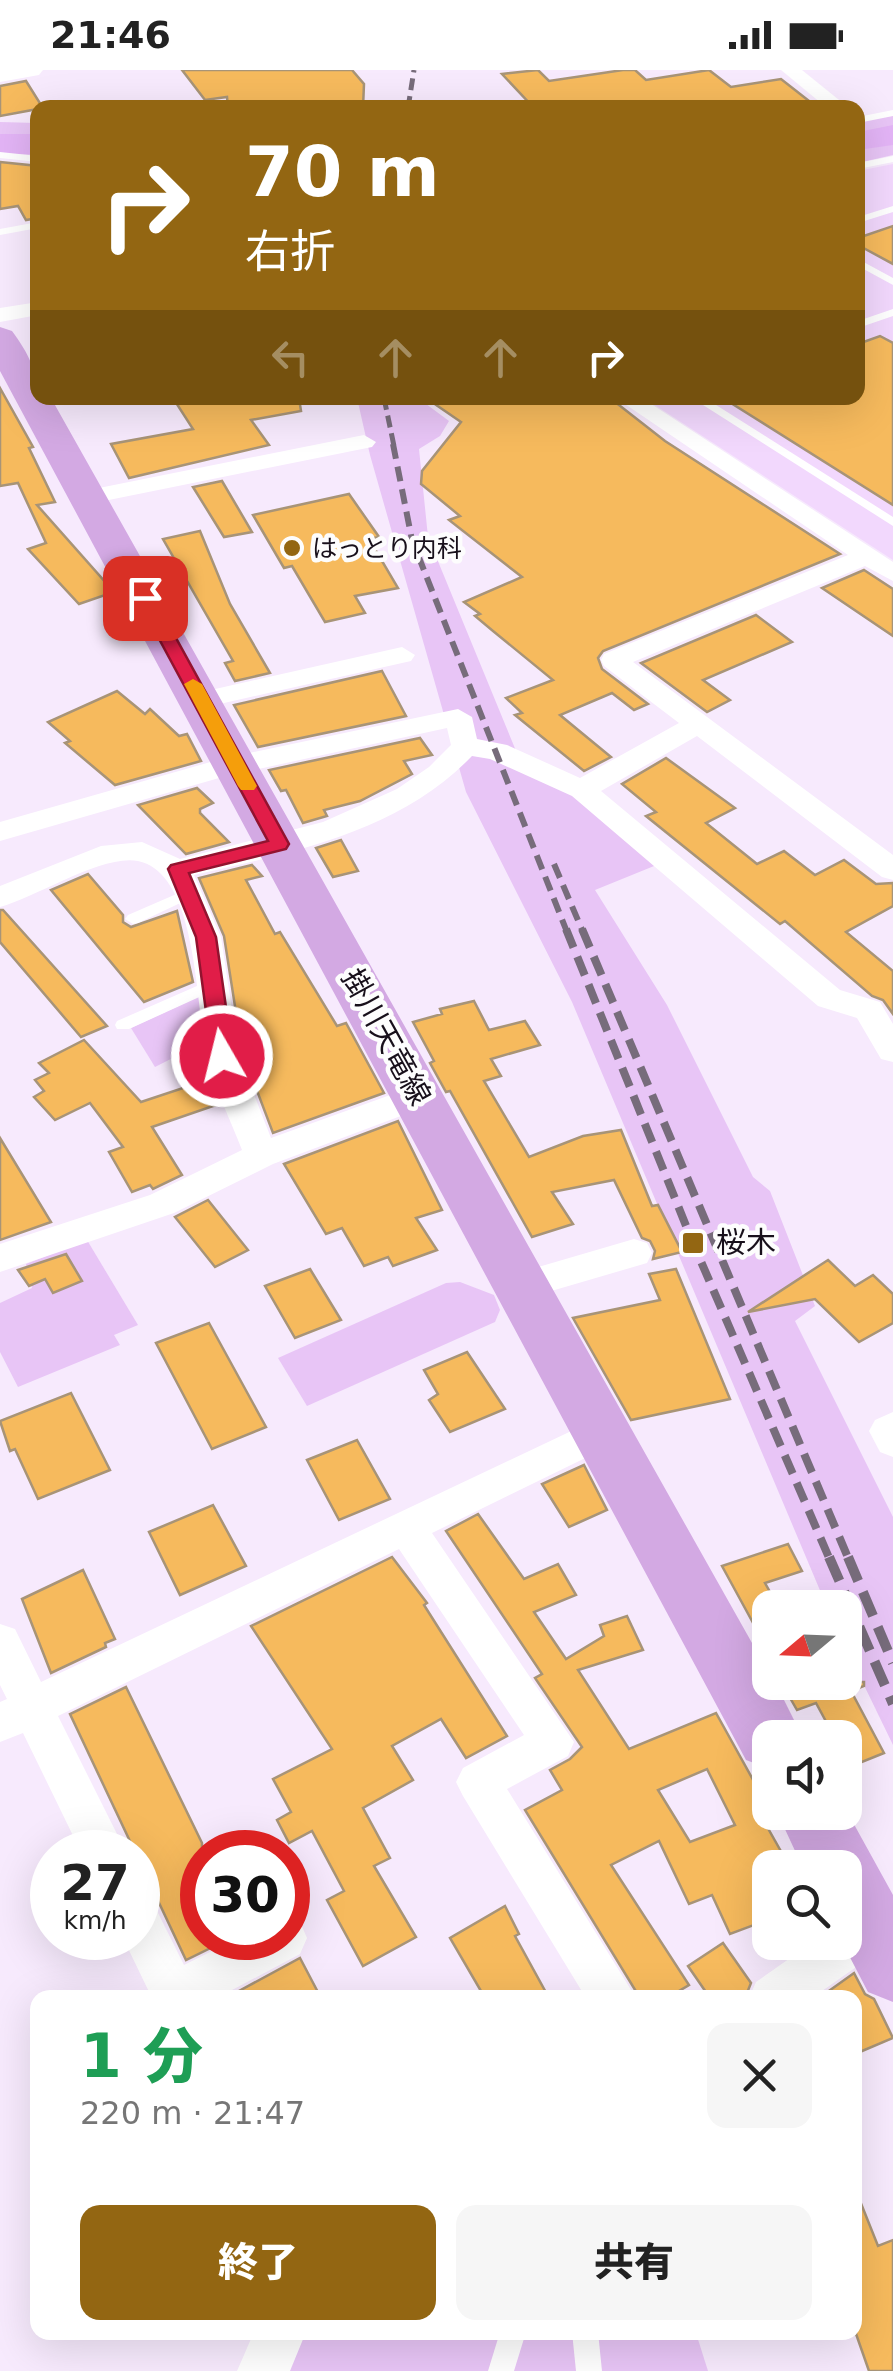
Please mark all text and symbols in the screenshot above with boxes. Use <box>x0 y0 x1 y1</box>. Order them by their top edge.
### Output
text: 21:46 <box>50 13 171 57</box>
text: 70 m <box>245 131 440 213</box>
icon: right <box>80 140 210 270</box>
text: 右折 <box>245 225 335 278</box>
icon: left <box>263 330 318 385</box>
icon: ahead <box>368 330 423 385</box>
icon: ahead <box>473 330 528 385</box>
icon: right <box>578 330 633 385</box>
place label: はっとり内科 <box>312 534 462 563</box>
marker: はっとり内科 <box>281 537 303 559</box>
pin <box>103 556 188 641</box>
icon: arrive <box>118 571 173 626</box>
street label: 掛川天竜線 <box>335 963 438 1111</box>
position arrow <box>170 1004 274 1108</box>
place label: 桜木 <box>716 1225 776 1260</box>
marker: 桜木 <box>680 1230 706 1256</box>
north arrow <box>752 1590 862 1700</box>
map controls <box>752 1590 862 1960</box>
button: sound <box>752 1720 862 1830</box>
speed limit sign: 30 <box>180 1830 310 1960</box>
button: search <box>752 1850 862 1960</box>
text: 27 <box>60 1854 130 1912</box>
text: km/h <box>63 1906 127 1935</box>
text: 1 分 <box>80 2021 203 2091</box>
button: close <box>707 2023 812 2128</box>
text: 220 m · 21:47 <box>80 2094 305 2132</box>
button: 終了 <box>80 2205 436 2320</box>
button: 共有 <box>456 2205 812 2320</box>

